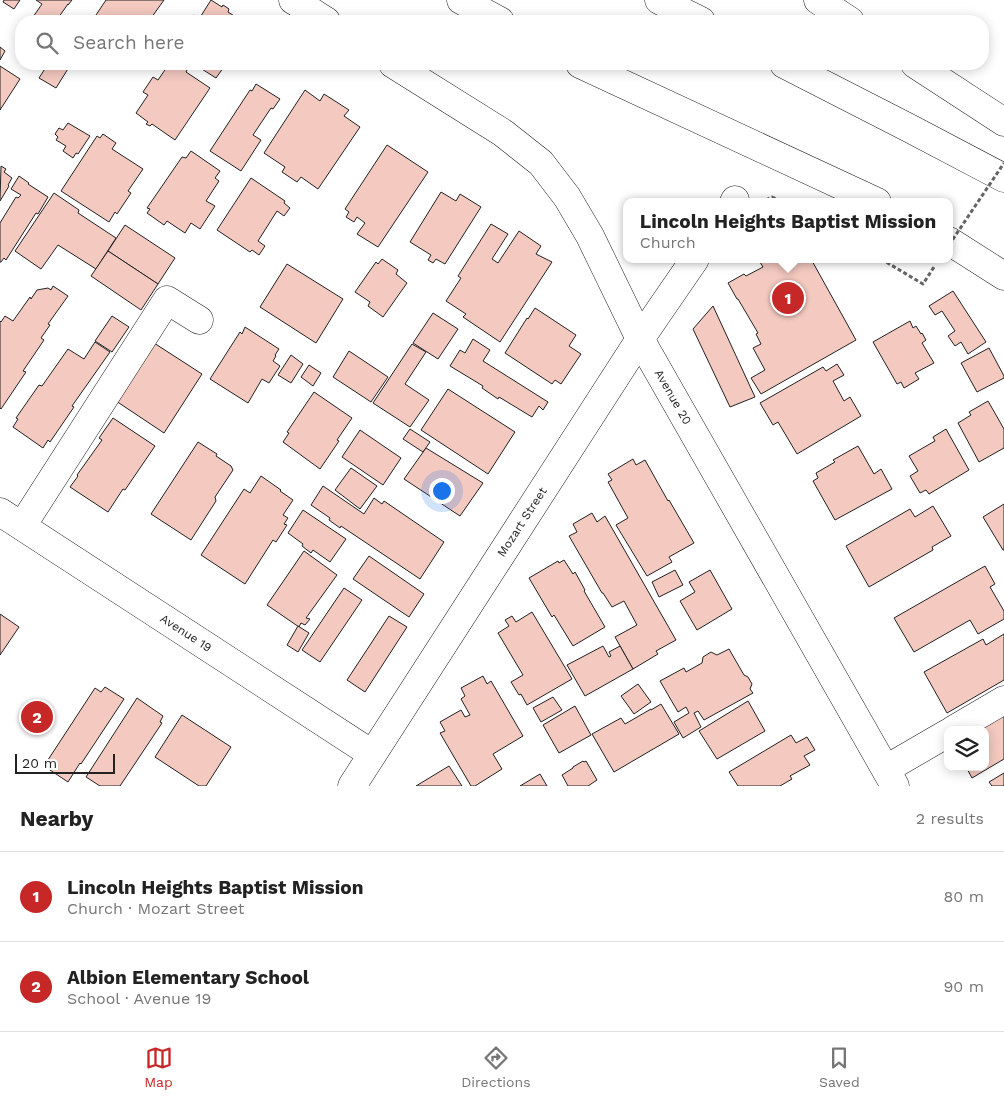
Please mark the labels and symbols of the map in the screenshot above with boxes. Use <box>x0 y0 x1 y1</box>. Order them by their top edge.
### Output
pin: 1 <box>772 279 804 317</box>
street label: Avenue 20 <box>652 367 694 427</box>
your location <box>429 478 455 504</box>
street label: Mozart Street <box>494 485 550 559</box>
street label: Avenue 19 <box>158 611 214 655</box>
pin: 2 <box>21 698 53 736</box>
scale bar <box>15 751 115 774</box>

